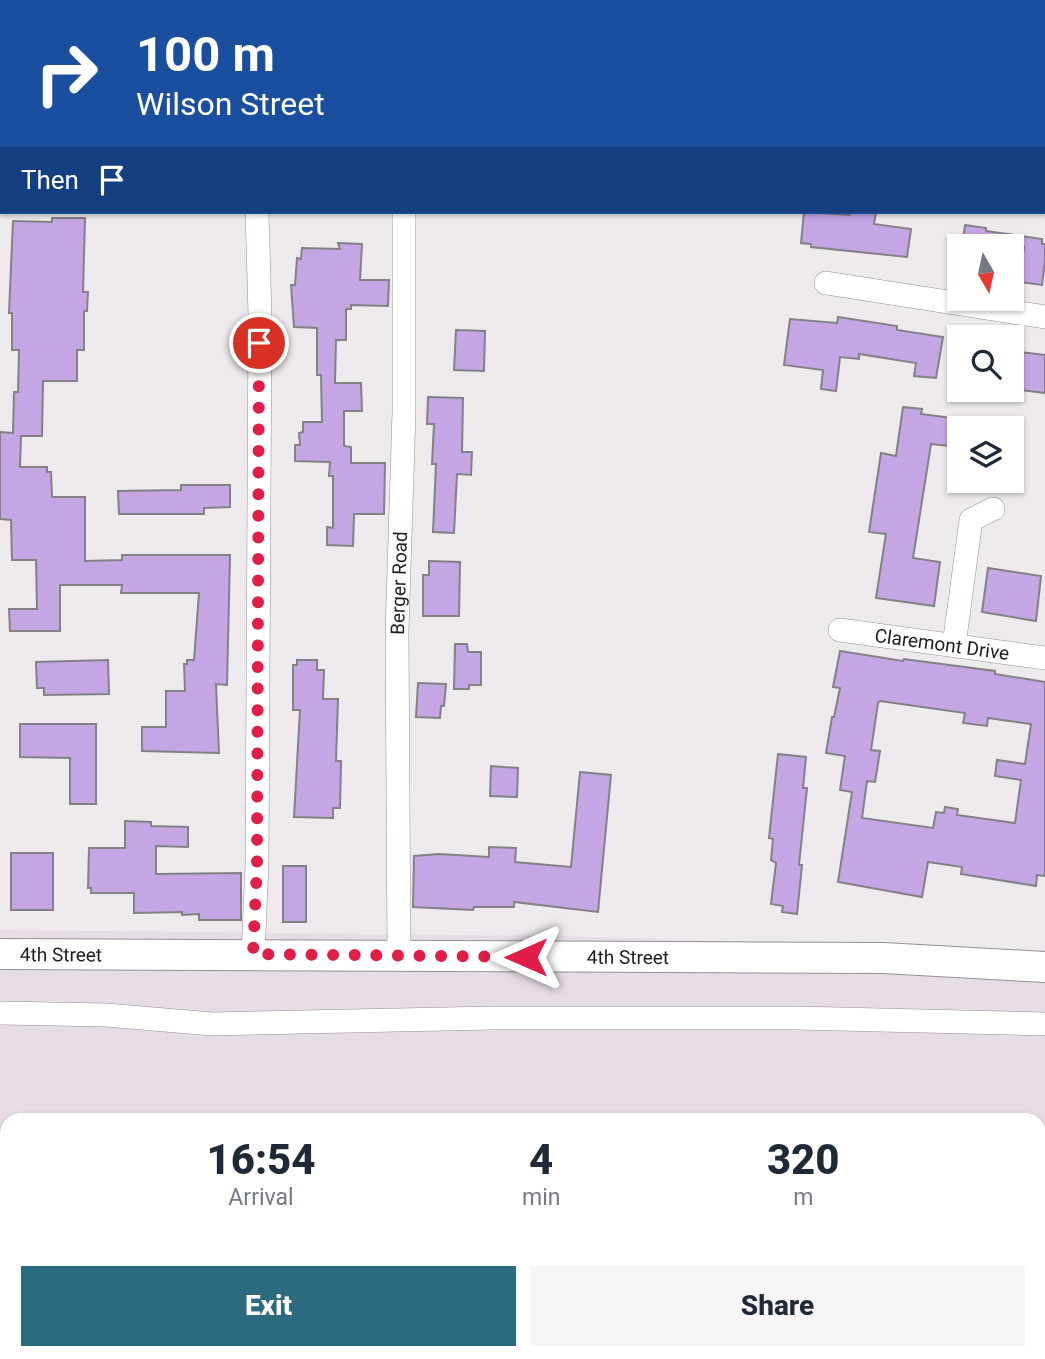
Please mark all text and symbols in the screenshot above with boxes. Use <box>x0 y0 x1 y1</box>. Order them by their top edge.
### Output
text: 100 m <box>136 26 275 83</box>
icon: right <box>21 28 112 119</box>
text: Wilson Street <box>136 85 325 123</box>
icon: arrive <box>93 161 131 199</box>
text: Then <box>21 165 79 195</box>
north arrow <box>947 234 1024 312</box>
map controls <box>947 234 1024 493</box>
pin <box>229 313 289 373</box>
icon: arrive <box>240 324 278 362</box>
button: search <box>947 325 1024 402</box>
button: layers <box>947 416 1024 493</box>
street label: Berger Road <box>386 531 412 635</box>
street label: Claremont Drive <box>873 624 1011 665</box>
position arrow <box>489 920 563 994</box>
street label: 4th Street <box>20 943 102 966</box>
street label: 4th Street <box>587 946 669 969</box>
text: 16:54 <box>206 1135 316 1184</box>
text: 4 <box>529 1135 553 1184</box>
text: 320 <box>767 1135 840 1184</box>
text: Arrival <box>228 1184 294 1211</box>
text: min <box>522 1184 560 1211</box>
text: m <box>793 1184 813 1211</box>
button: Exit <box>21 1266 516 1346</box>
button: Share <box>530 1266 1025 1346</box>

